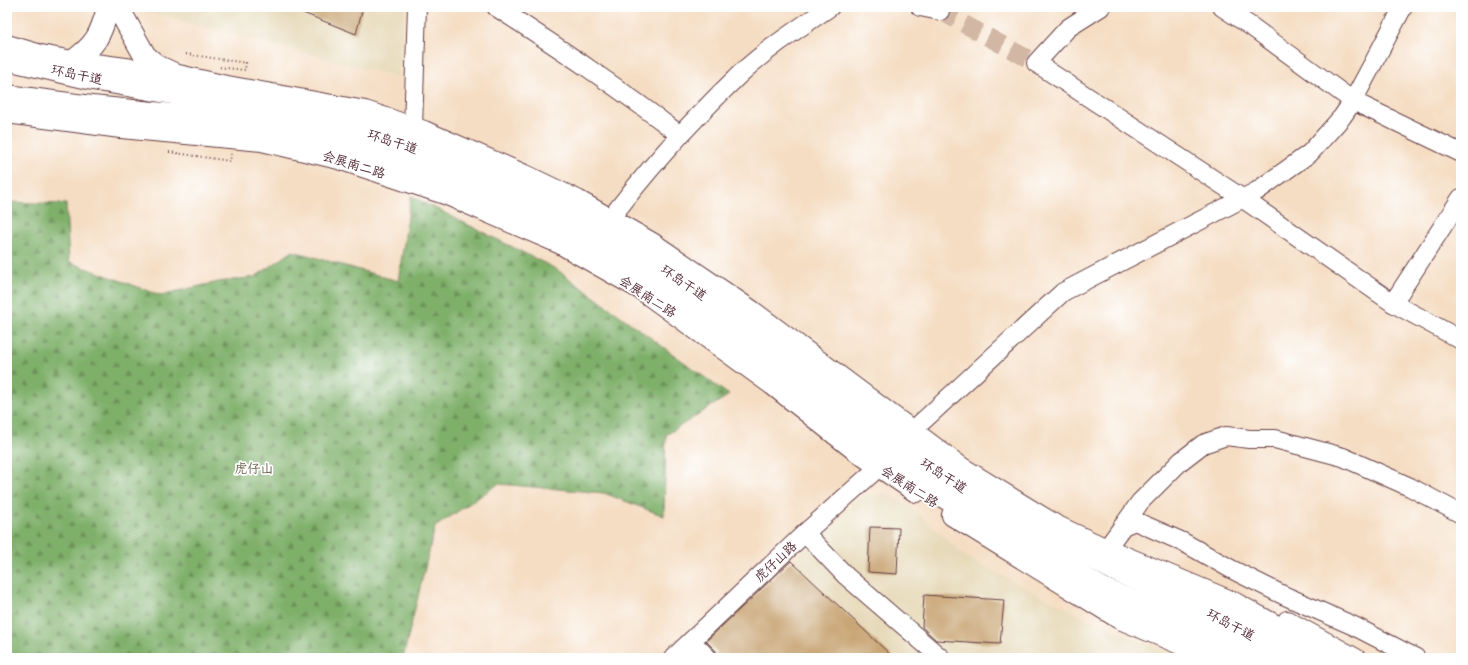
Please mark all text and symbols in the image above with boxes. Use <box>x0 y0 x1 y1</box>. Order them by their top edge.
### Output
street label: 环岛干道 <box>50 60 104 88</box>
street label: 环岛干道 <box>365 124 421 158</box>
street label: 会展南二路 <box>320 146 388 182</box>
street label: 环岛干道 <box>657 260 711 304</box>
street label: 会展南二路 <box>616 271 680 321</box>
street label: 环岛干道 <box>917 453 971 497</box>
park label: 虎仔山 <box>234 459 274 477</box>
street label: 会展南二路 <box>878 461 942 511</box>
street label: 虎仔山路 <box>750 537 800 585</box>
street label: 环岛干道 <box>1204 604 1258 644</box>

